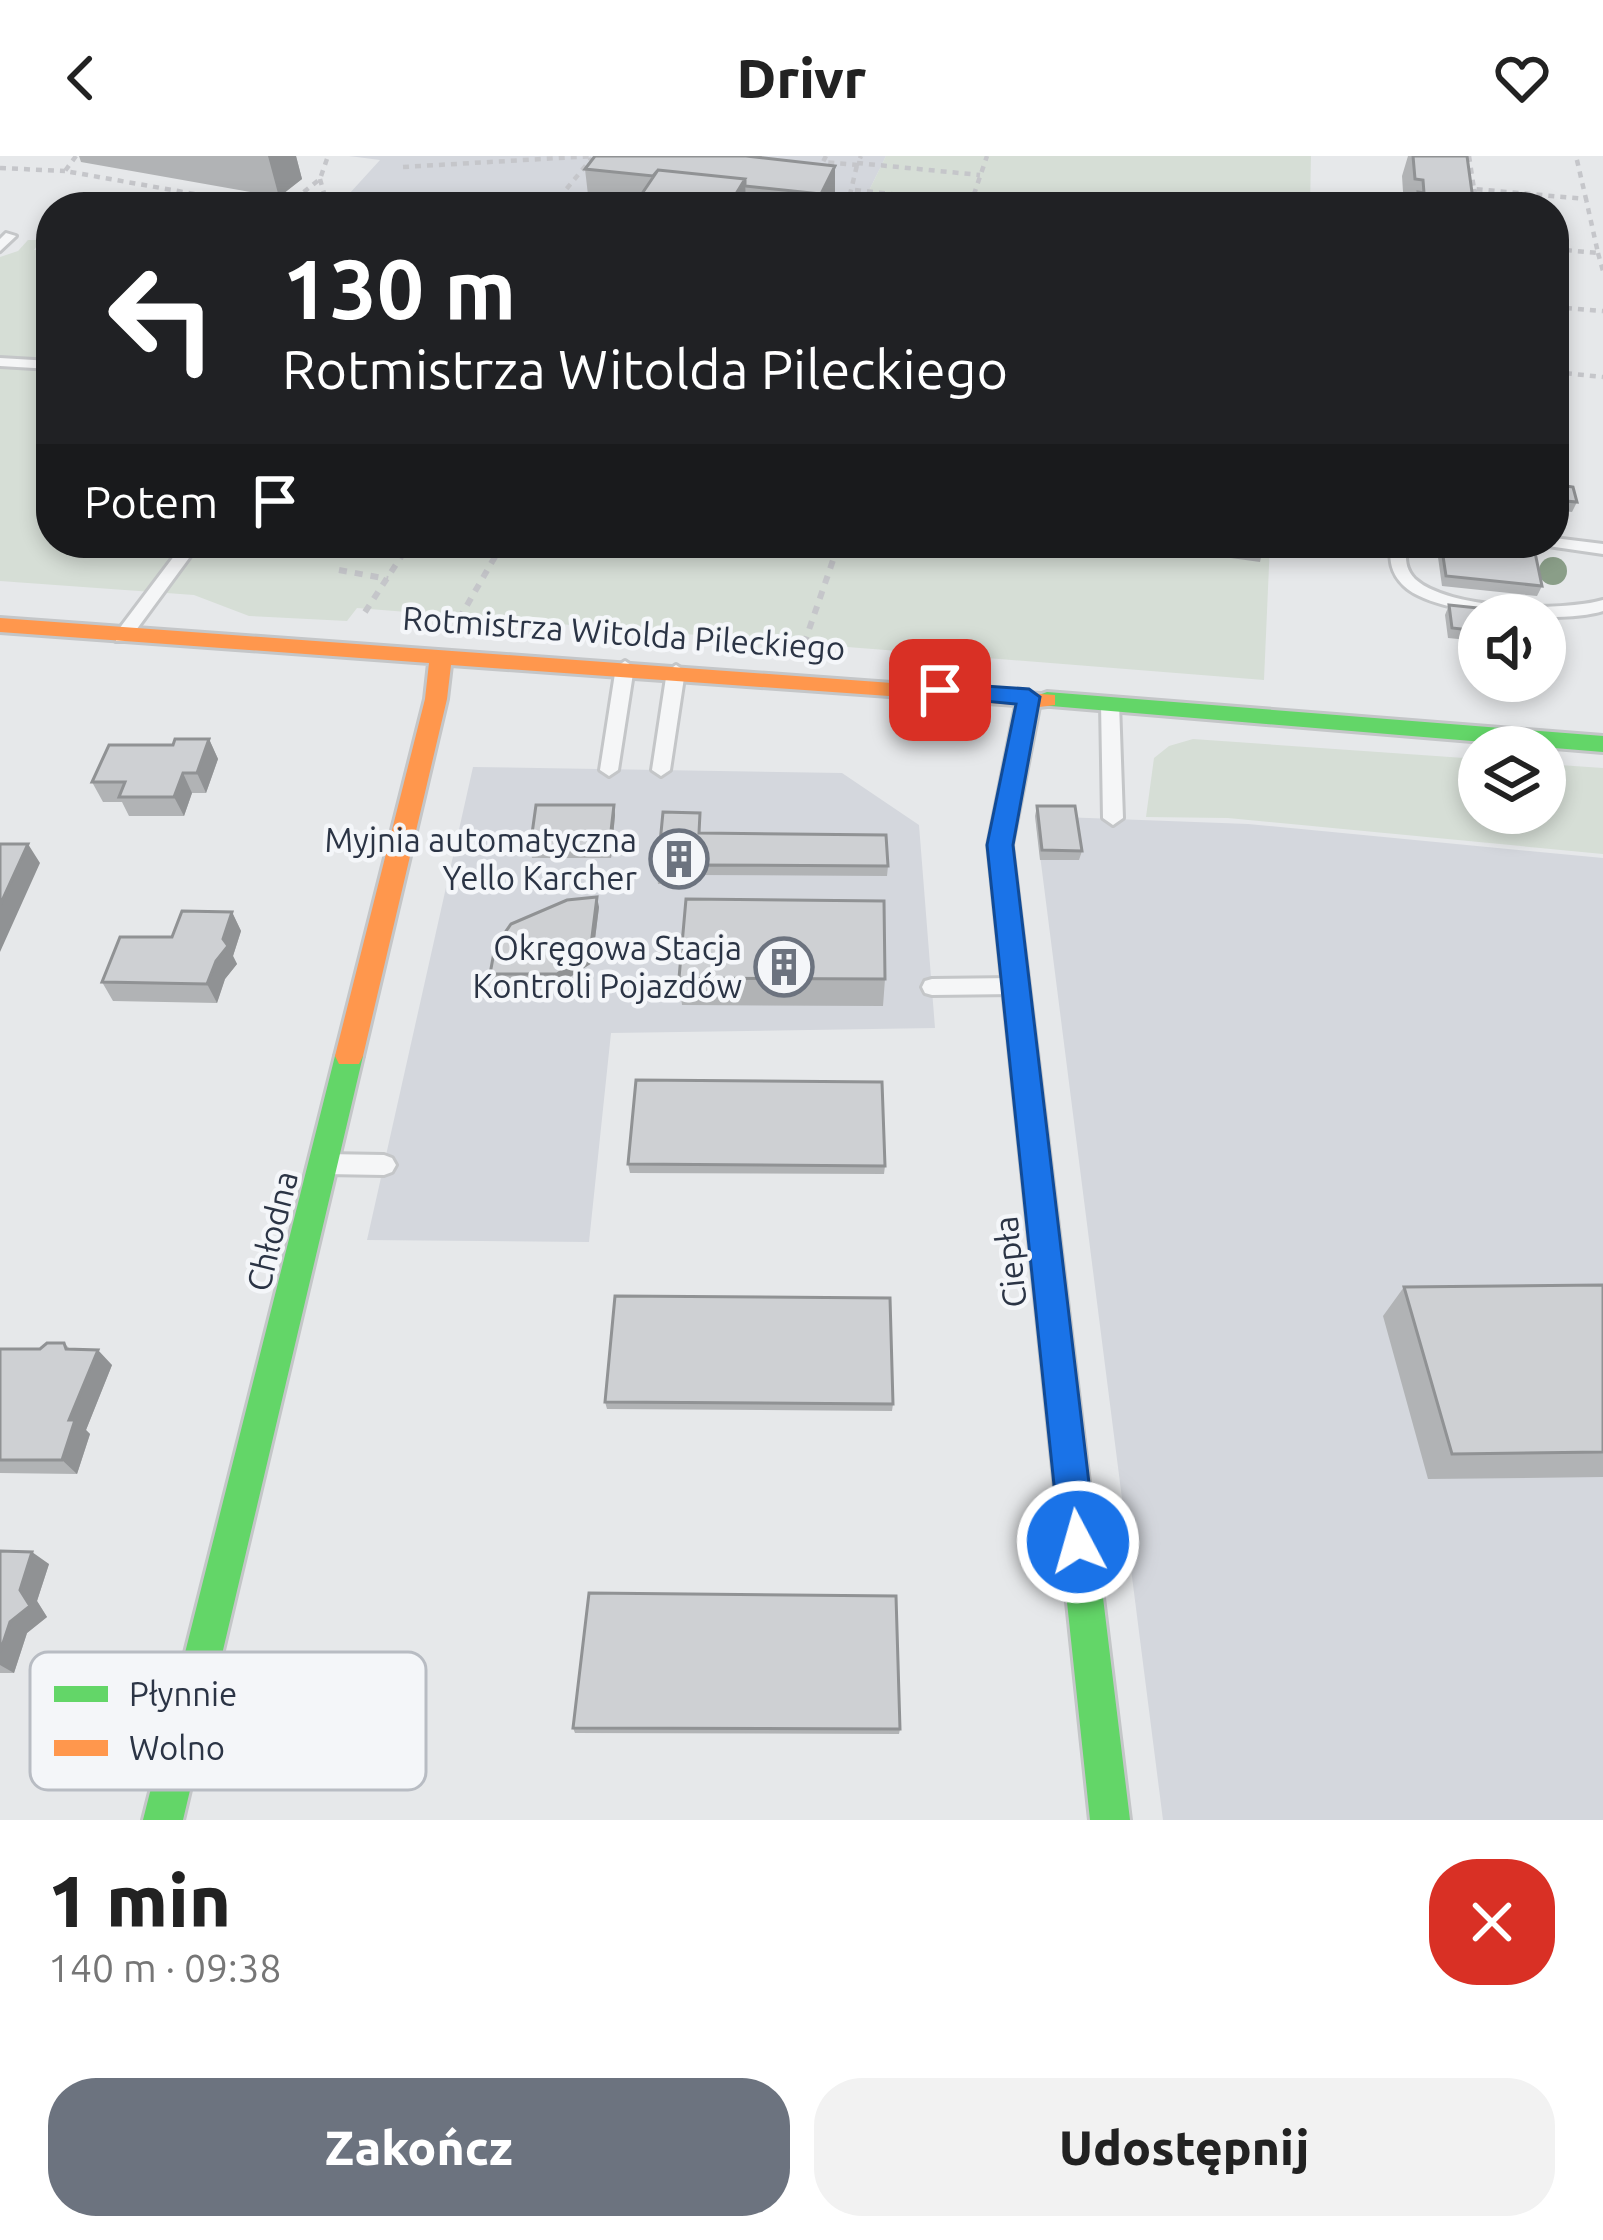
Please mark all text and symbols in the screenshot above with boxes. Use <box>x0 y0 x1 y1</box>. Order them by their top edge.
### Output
icon: back <box>48 45 114 111</box>
icon: heart <box>1489 45 1555 111</box>
text: Drivr <box>737 48 866 108</box>
icon: left <box>84 240 240 396</box>
text: 130 m <box>282 241 516 335</box>
text: Rotmistrza Witolda Pileckiego <box>282 339 1008 399</box>
icon: arrive <box>242 468 308 534</box>
text: Potem <box>84 476 218 527</box>
map controls <box>1458 594 1566 834</box>
button: sound <box>1458 594 1566 702</box>
street label: Rotmistrza Witolda Pileckiego <box>401 599 847 666</box>
pin <box>889 639 991 741</box>
icon: arrive <box>907 657 973 723</box>
button: layers <box>1458 726 1566 834</box>
place label: Myjnia automatyczna Yello Karcher <box>324 821 637 896</box>
building icon: Myjnia automatyczna Yello Karcher <box>648 828 710 890</box>
place label: Okręgowa Stacja Kontroli Pojazdów <box>473 929 742 1004</box>
building icon: Okręgowa Stacja Kontroli Pojazdów <box>753 936 815 998</box>
street label: Chłodna <box>239 1167 304 1295</box>
street label: Ciepła <box>986 1215 1033 1310</box>
position arrow <box>1015 1479 1141 1605</box>
legend <box>30 1652 426 1790</box>
text: Płynnie <box>129 1675 237 1712</box>
text: Wolno <box>129 1729 225 1766</box>
button: close <box>1429 1859 1555 1985</box>
text: 1 min <box>48 1860 231 1941</box>
text: 140 m · 09:38 <box>48 1946 282 1989</box>
button: Zakończ <box>48 2078 790 2216</box>
button: Udostępnij <box>814 2078 1555 2216</box>

